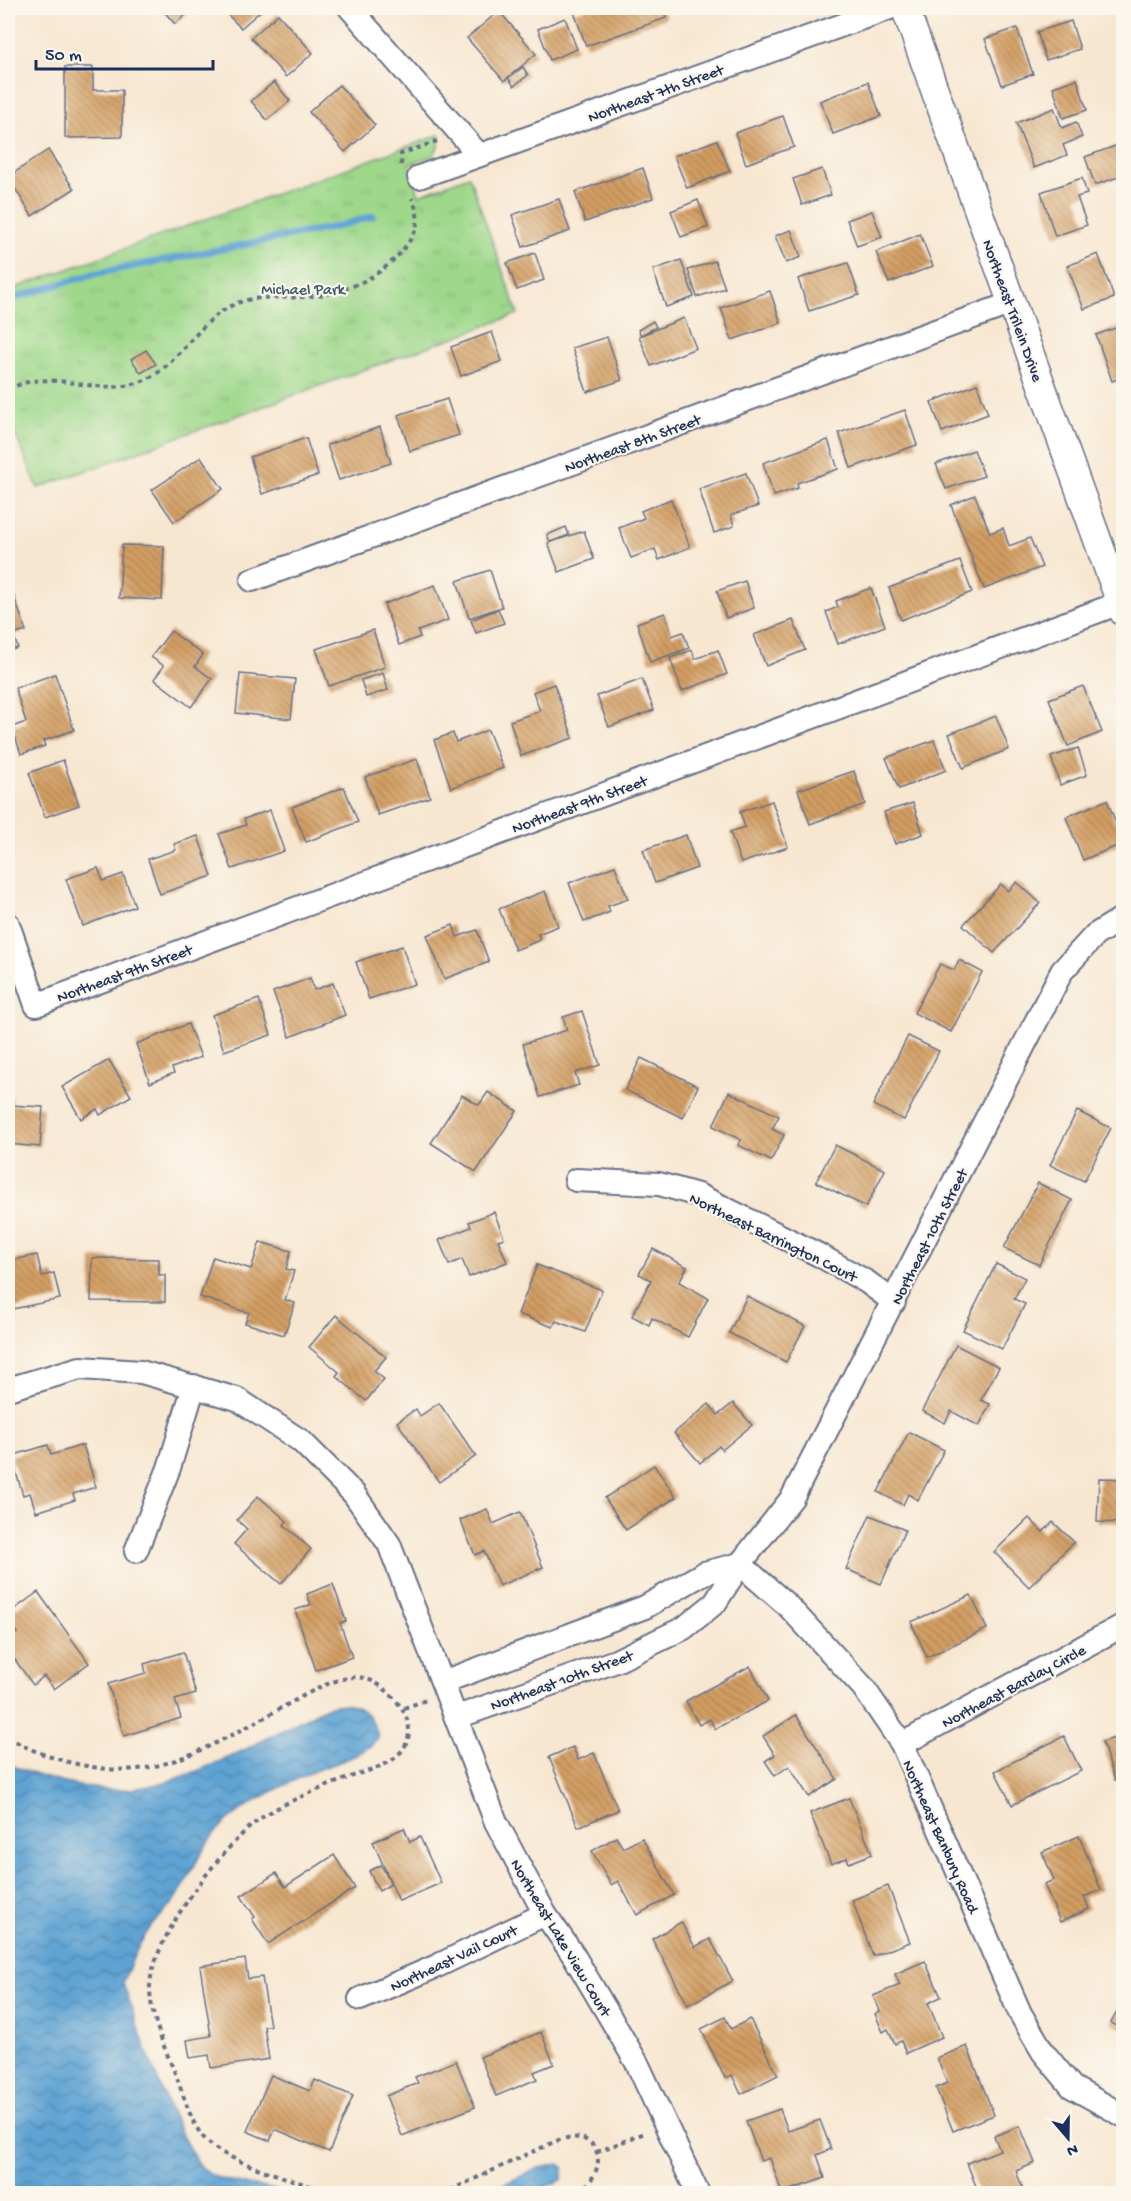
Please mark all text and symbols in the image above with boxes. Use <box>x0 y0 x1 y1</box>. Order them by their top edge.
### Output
scale bar <box>36 33 213 71</box>
text: 50 m <box>45 46 82 67</box>
street label: Northeast 7th Street <box>586 61 728 129</box>
street label: Northeast Trilein Drive <box>976 238 1045 385</box>
park label: Michael Park <box>261 282 347 301</box>
street label: Northeast 8th Street <box>563 411 705 479</box>
street label: Northeast 9th Street <box>510 772 652 840</box>
street label: Northeast 9th Street <box>55 941 197 1009</box>
street label: Northeast 10th Street <box>889 1165 974 1309</box>
street label: Northeast Barrington Court <box>685 1190 861 1289</box>
street label: Northeast Barclay Circle <box>939 1642 1090 1734</box>
street label: Northeast 10th Street <box>488 1647 637 1717</box>
street label: Northeast Banbury Road <box>896 1758 982 1918</box>
street label: Northeast Lake View Court <box>504 1857 614 2022</box>
street label: Northeast Vail Court <box>388 1922 522 1998</box>
north arrow <box>1038 2108 1098 2168</box>
text: N <box>1063 2138 1080 2160</box>

